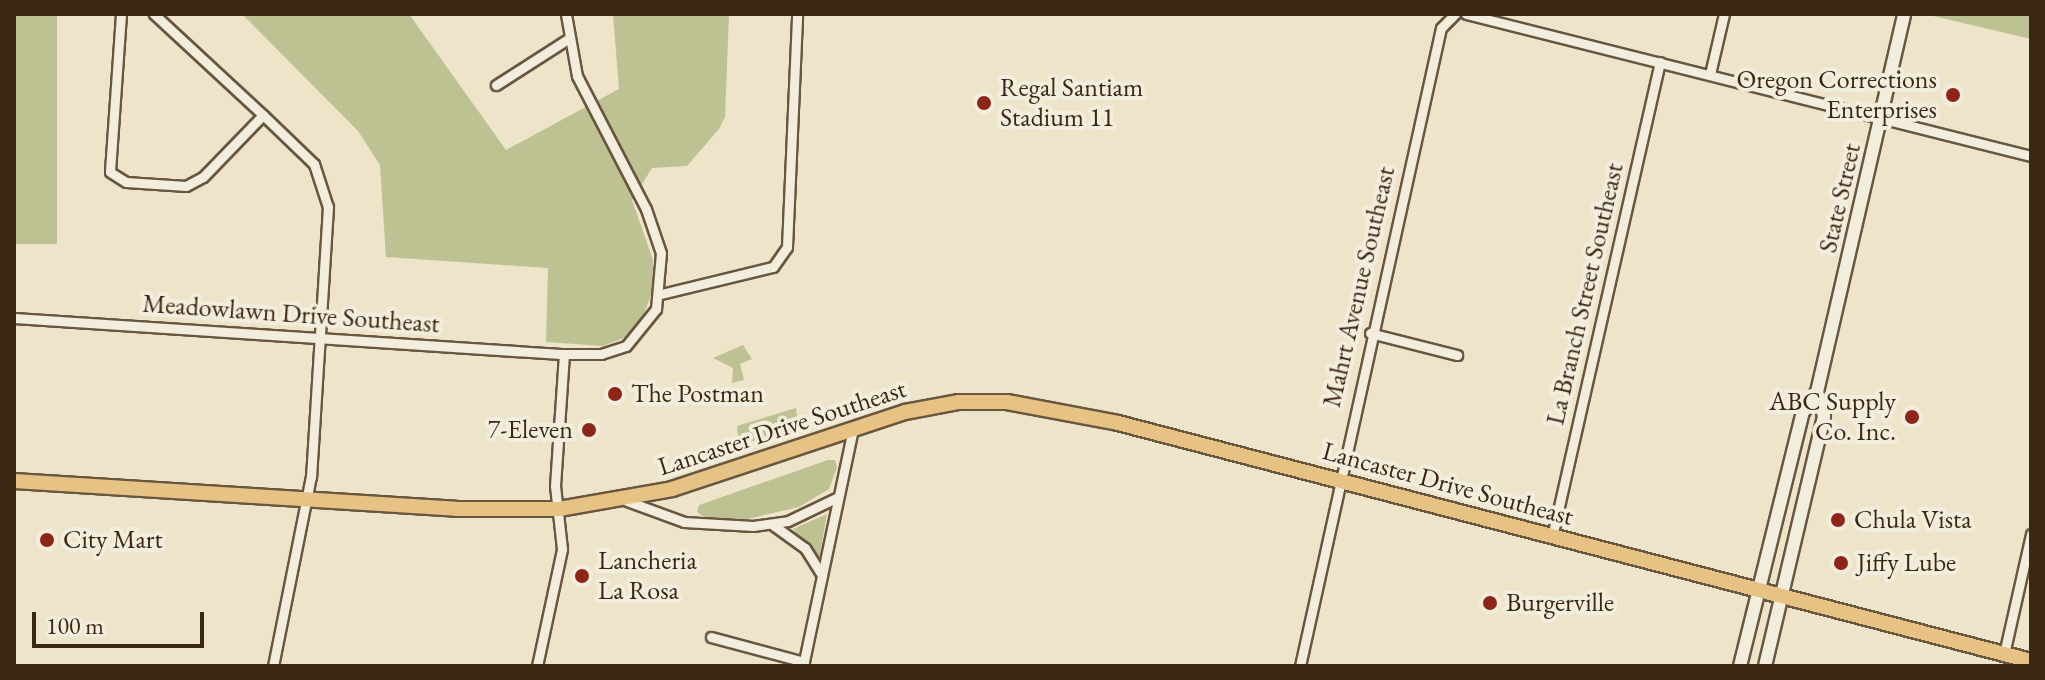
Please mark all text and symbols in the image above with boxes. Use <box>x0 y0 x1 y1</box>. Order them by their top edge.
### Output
place label: Oregon Corrections Enterprises <box>1737 64 1937 126</box>
place label: Regal Santiam Stadium 11 <box>1000 72 1143 134</box>
marker: Oregon Corrections Enterprises <box>1944 86 1962 104</box>
marker: Regal Santiam Stadium 11 <box>975 94 993 112</box>
street label: State Street <box>1812 140 1868 256</box>
street label: La Branch Street Southeast <box>1540 160 1630 428</box>
street label: Mahrt Avenue Southeast <box>1316 164 1402 410</box>
street label: Meadowlawn Drive Southeast <box>141 288 441 340</box>
street label: Lancaster Drive Southeast <box>654 373 910 483</box>
place label: The Postman <box>631 378 764 410</box>
marker: The Postman <box>606 385 624 403</box>
place label: ABC Supply Co. Inc. <box>1769 386 1896 448</box>
marker: ABC Supply Co. Inc. <box>1903 408 1921 426</box>
place label: 7-Eleven <box>488 414 573 446</box>
marker: 7-Eleven <box>580 421 598 439</box>
street label: Lancaster Drive Southeast <box>1319 435 1577 533</box>
place label: Chula Vista <box>1854 504 1972 536</box>
marker: Chula Vista <box>1829 511 1847 529</box>
place label: City Mart <box>63 524 163 556</box>
marker: City Mart <box>38 531 56 549</box>
place label: Lancheria La Rosa <box>598 545 697 606</box>
place label: Jiffy Lube <box>1857 547 1956 579</box>
marker: Jiffy Lube <box>1832 554 1850 572</box>
marker: Lancheria La Rosa <box>573 567 591 585</box>
place label: Burgerville <box>1506 587 1614 619</box>
marker: Burgerville <box>1481 594 1499 612</box>
scale bar <box>36 596 208 646</box>
text: 100 m <box>46 610 104 641</box>

